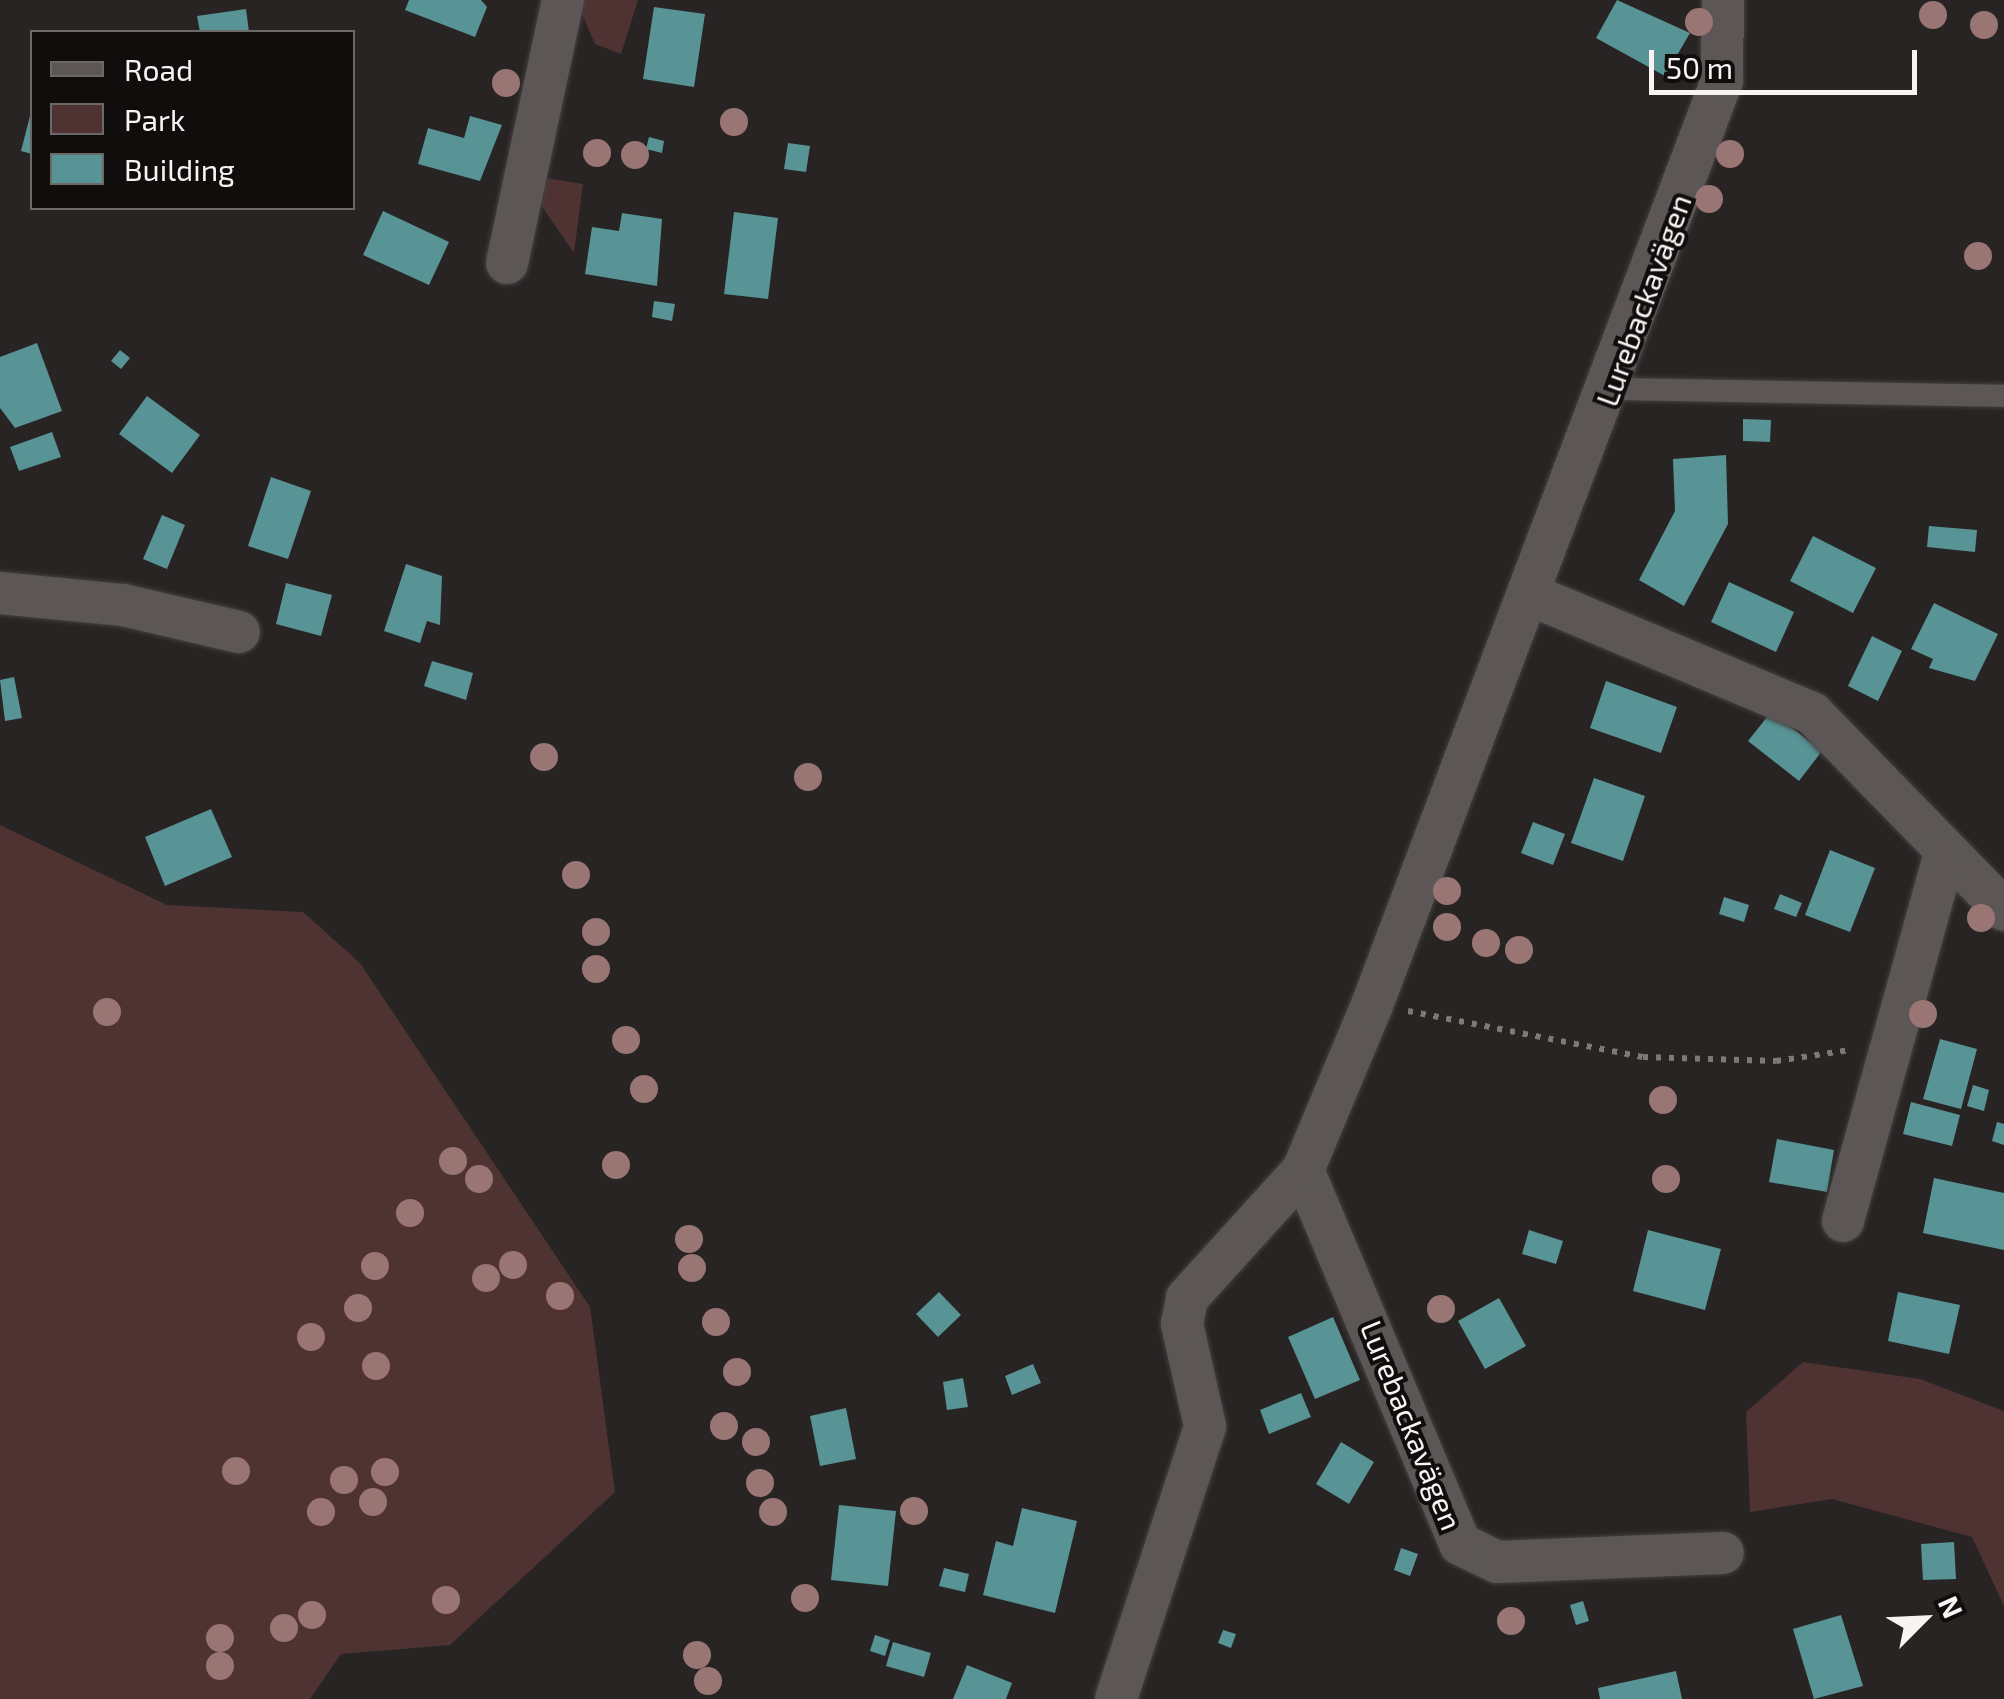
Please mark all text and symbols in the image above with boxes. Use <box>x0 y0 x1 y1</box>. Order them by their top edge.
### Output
legend <box>30 30 355 210</box>
scale bar <box>1654 30 1922 92</box>
text: 50 m <box>1666 49 1733 85</box>
text: Road <box>124 51 193 87</box>
text: Park <box>124 101 185 137</box>
text: Building <box>124 151 235 187</box>
street label: Lurebackavägen <box>1588 189 1698 411</box>
street label: Lurebackavägen <box>1354 1315 1470 1535</box>
north arrow <box>1874 1569 1974 1669</box>
text: N <box>1932 1591 1971 1623</box>

